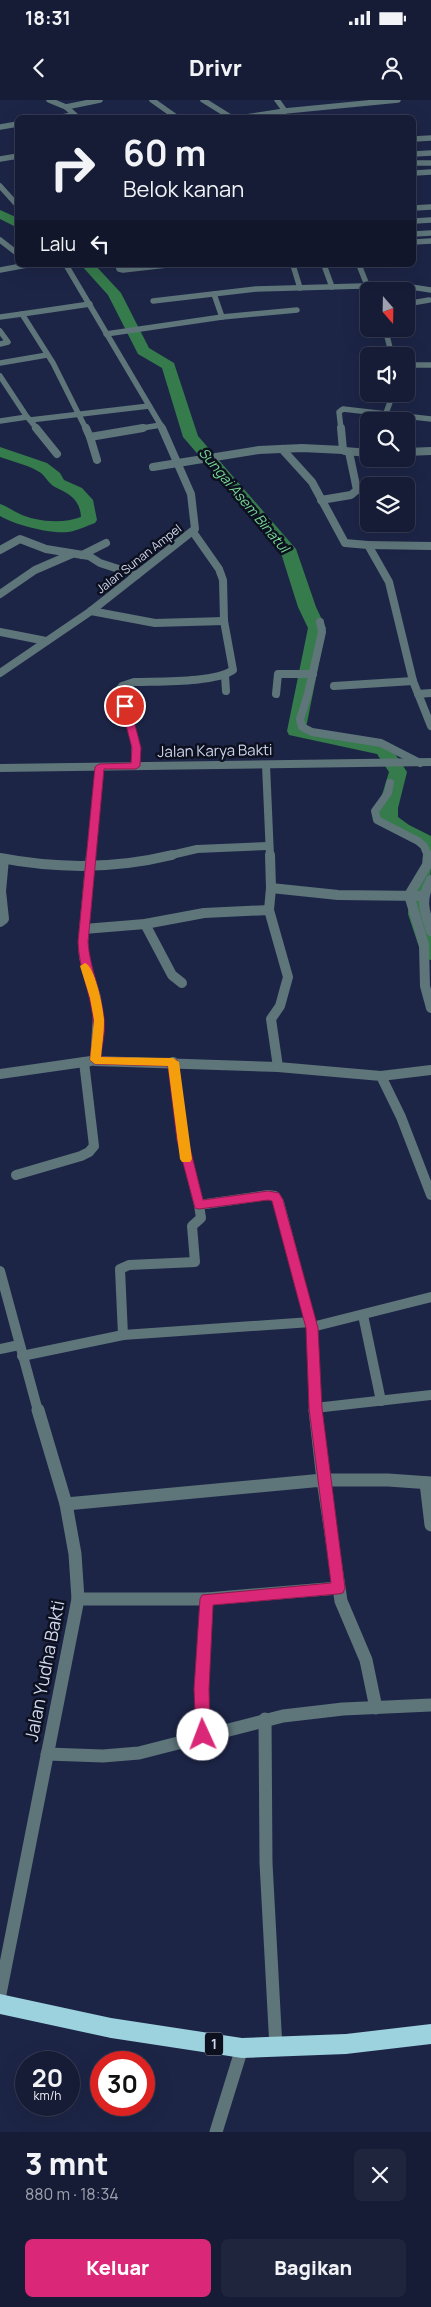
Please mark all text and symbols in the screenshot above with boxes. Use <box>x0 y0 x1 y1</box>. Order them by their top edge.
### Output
text: 18:31 <box>25 5 71 31</box>
text: Drivr <box>189 53 242 83</box>
icon: back <box>25 54 53 82</box>
icon: person <box>378 54 406 82</box>
text: 60 m <box>123 129 206 177</box>
icon: right <box>40 135 105 200</box>
text: Belok kanan <box>123 174 244 204</box>
icon: left <box>86 230 114 258</box>
text: Lalu <box>40 231 76 257</box>
north arrow <box>360 282 415 338</box>
map controls <box>360 282 415 532</box>
button: sound <box>360 347 415 402</box>
button: search <box>360 412 415 467</box>
water label: Sungai Asem Binatul <box>195 443 295 557</box>
button: layers <box>360 477 415 532</box>
street label: Jalan Sunan Ampel <box>93 520 185 597</box>
pin <box>104 685 146 727</box>
icon: arrive <box>111 692 139 720</box>
street label: Jalan Karya Bakti <box>157 739 273 762</box>
street label: Jalan Yudha Bakti <box>19 1598 69 1743</box>
position arrow <box>176 1708 228 1760</box>
road number: 1 <box>205 2032 223 2056</box>
speed limit sign: 30 <box>90 2051 155 2116</box>
text: 20 <box>32 2060 63 2095</box>
text: km/h <box>34 2087 61 2104</box>
text: 3 mnt <box>25 2143 109 2184</box>
button: close <box>354 2149 406 2201</box>
text: 880 m · 18:34 <box>25 2183 119 2205</box>
button: Keluar <box>25 2239 211 2297</box>
button: Bagikan <box>221 2239 406 2297</box>

